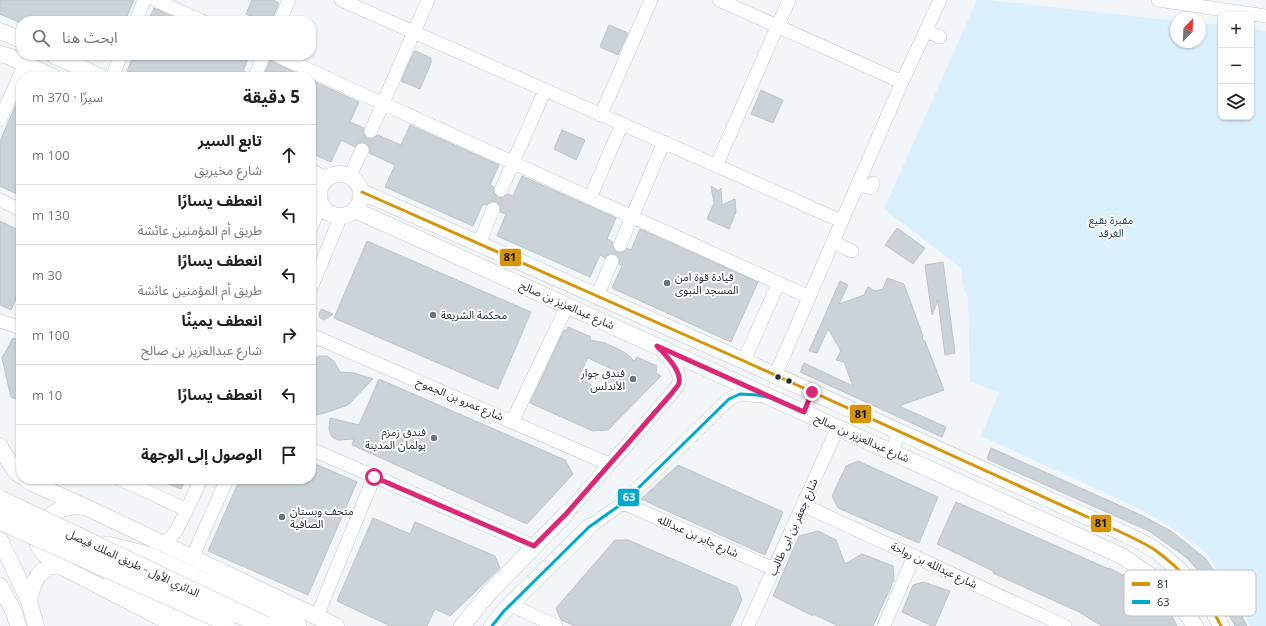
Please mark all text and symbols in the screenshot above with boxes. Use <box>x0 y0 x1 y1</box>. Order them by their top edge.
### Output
north arrow <box>1170 12 1206 48</box>
map controls <box>1218 12 1254 120</box>
button: + <box>1218 12 1254 48</box>
search box <box>16 16 316 60</box>
icon: search <box>30 27 52 49</box>
text: ابحث هنا <box>62 27 118 47</box>
button: − <box>1218 48 1254 84</box>
button: layers <box>1218 84 1254 120</box>
text: 5 دقيقة <box>243 85 300 108</box>
text: سيرًا · 370 m <box>32 88 103 106</box>
text: تابع السير <box>198 130 262 150</box>
icon: ahead <box>278 144 300 166</box>
text: 100 m <box>32 146 70 164</box>
text: شارع مخيريق <box>194 161 262 179</box>
text: انعطف يسارًا <box>178 190 262 210</box>
icon: left <box>278 204 300 226</box>
text: 130 m <box>32 206 70 224</box>
park label: مقبرة بقيع الغرقد <box>1089 212 1134 240</box>
text: طريق أم المؤمنين عائشة <box>138 221 262 239</box>
line badge: 81 <box>499 248 522 267</box>
text: 81 <box>504 249 516 264</box>
text: انعطف يسارًا <box>178 250 262 270</box>
icon: left <box>278 264 300 286</box>
text: 30 m <box>32 266 62 284</box>
place label: قيادة قوة امن المسجد النبوى <box>675 269 738 297</box>
street label: شارع عبدالعزيز بن صالح <box>517 277 617 333</box>
marker: قيادة قوة امن المسجد النبوى <box>662 278 672 288</box>
text: طريق أم المؤمنين عائشة <box>138 281 262 299</box>
place label: محكمة الشريعة <box>441 307 507 322</box>
text: انعطف يمينًا <box>181 310 262 330</box>
marker: محكمة الشريعة <box>428 310 438 320</box>
icon: right <box>278 324 300 346</box>
text: 100 m <box>32 326 70 344</box>
text: شارع عبدالعزيز بن صالح <box>141 341 262 359</box>
place label: فندق جوار الأندلس <box>580 365 625 393</box>
unlabelled marker <box>773 372 783 382</box>
street label: شارع عمرو بن الجموح <box>414 373 506 425</box>
marker: فندق جوار الأندلس <box>628 374 638 384</box>
unlabelled marker <box>784 376 794 386</box>
route end <box>803 383 821 401</box>
text: انعطف يسارًا <box>178 384 262 404</box>
icon: left <box>278 384 300 406</box>
text: 10 m <box>32 386 62 404</box>
line badge: 81 <box>849 404 872 424</box>
text: 81 <box>855 406 867 421</box>
street label: شارع عبدالعزيز بن صالح <box>812 410 912 466</box>
place label: فندق زمزم بولمان المدينة <box>365 424 426 452</box>
marker: فندق زمزم بولمان المدينة <box>429 433 439 443</box>
text: الوصول إلى الوجهة <box>141 444 262 464</box>
icon: arrive <box>278 444 300 466</box>
route start <box>365 468 383 486</box>
street label: شارع جعفر بن ابى طالب <box>764 475 822 578</box>
line badge: 63 <box>617 488 640 507</box>
text: 63 <box>623 489 635 504</box>
place label: متحف وبستان الصافية <box>290 503 354 531</box>
street label: شارع جابر بن عبدالله <box>655 511 741 561</box>
marker: متحف وبستان الصافية <box>277 512 287 522</box>
line badge: 81 <box>1090 514 1112 533</box>
text: 81 <box>1095 515 1107 530</box>
street label: الدائري الأول - طريق الملك فيصل <box>63 525 202 602</box>
street label: شارع عبدالله بن رواحة <box>888 538 980 592</box>
legend <box>1124 570 1256 616</box>
text: 81 <box>1157 576 1170 591</box>
text: 63 <box>1157 594 1170 609</box>

